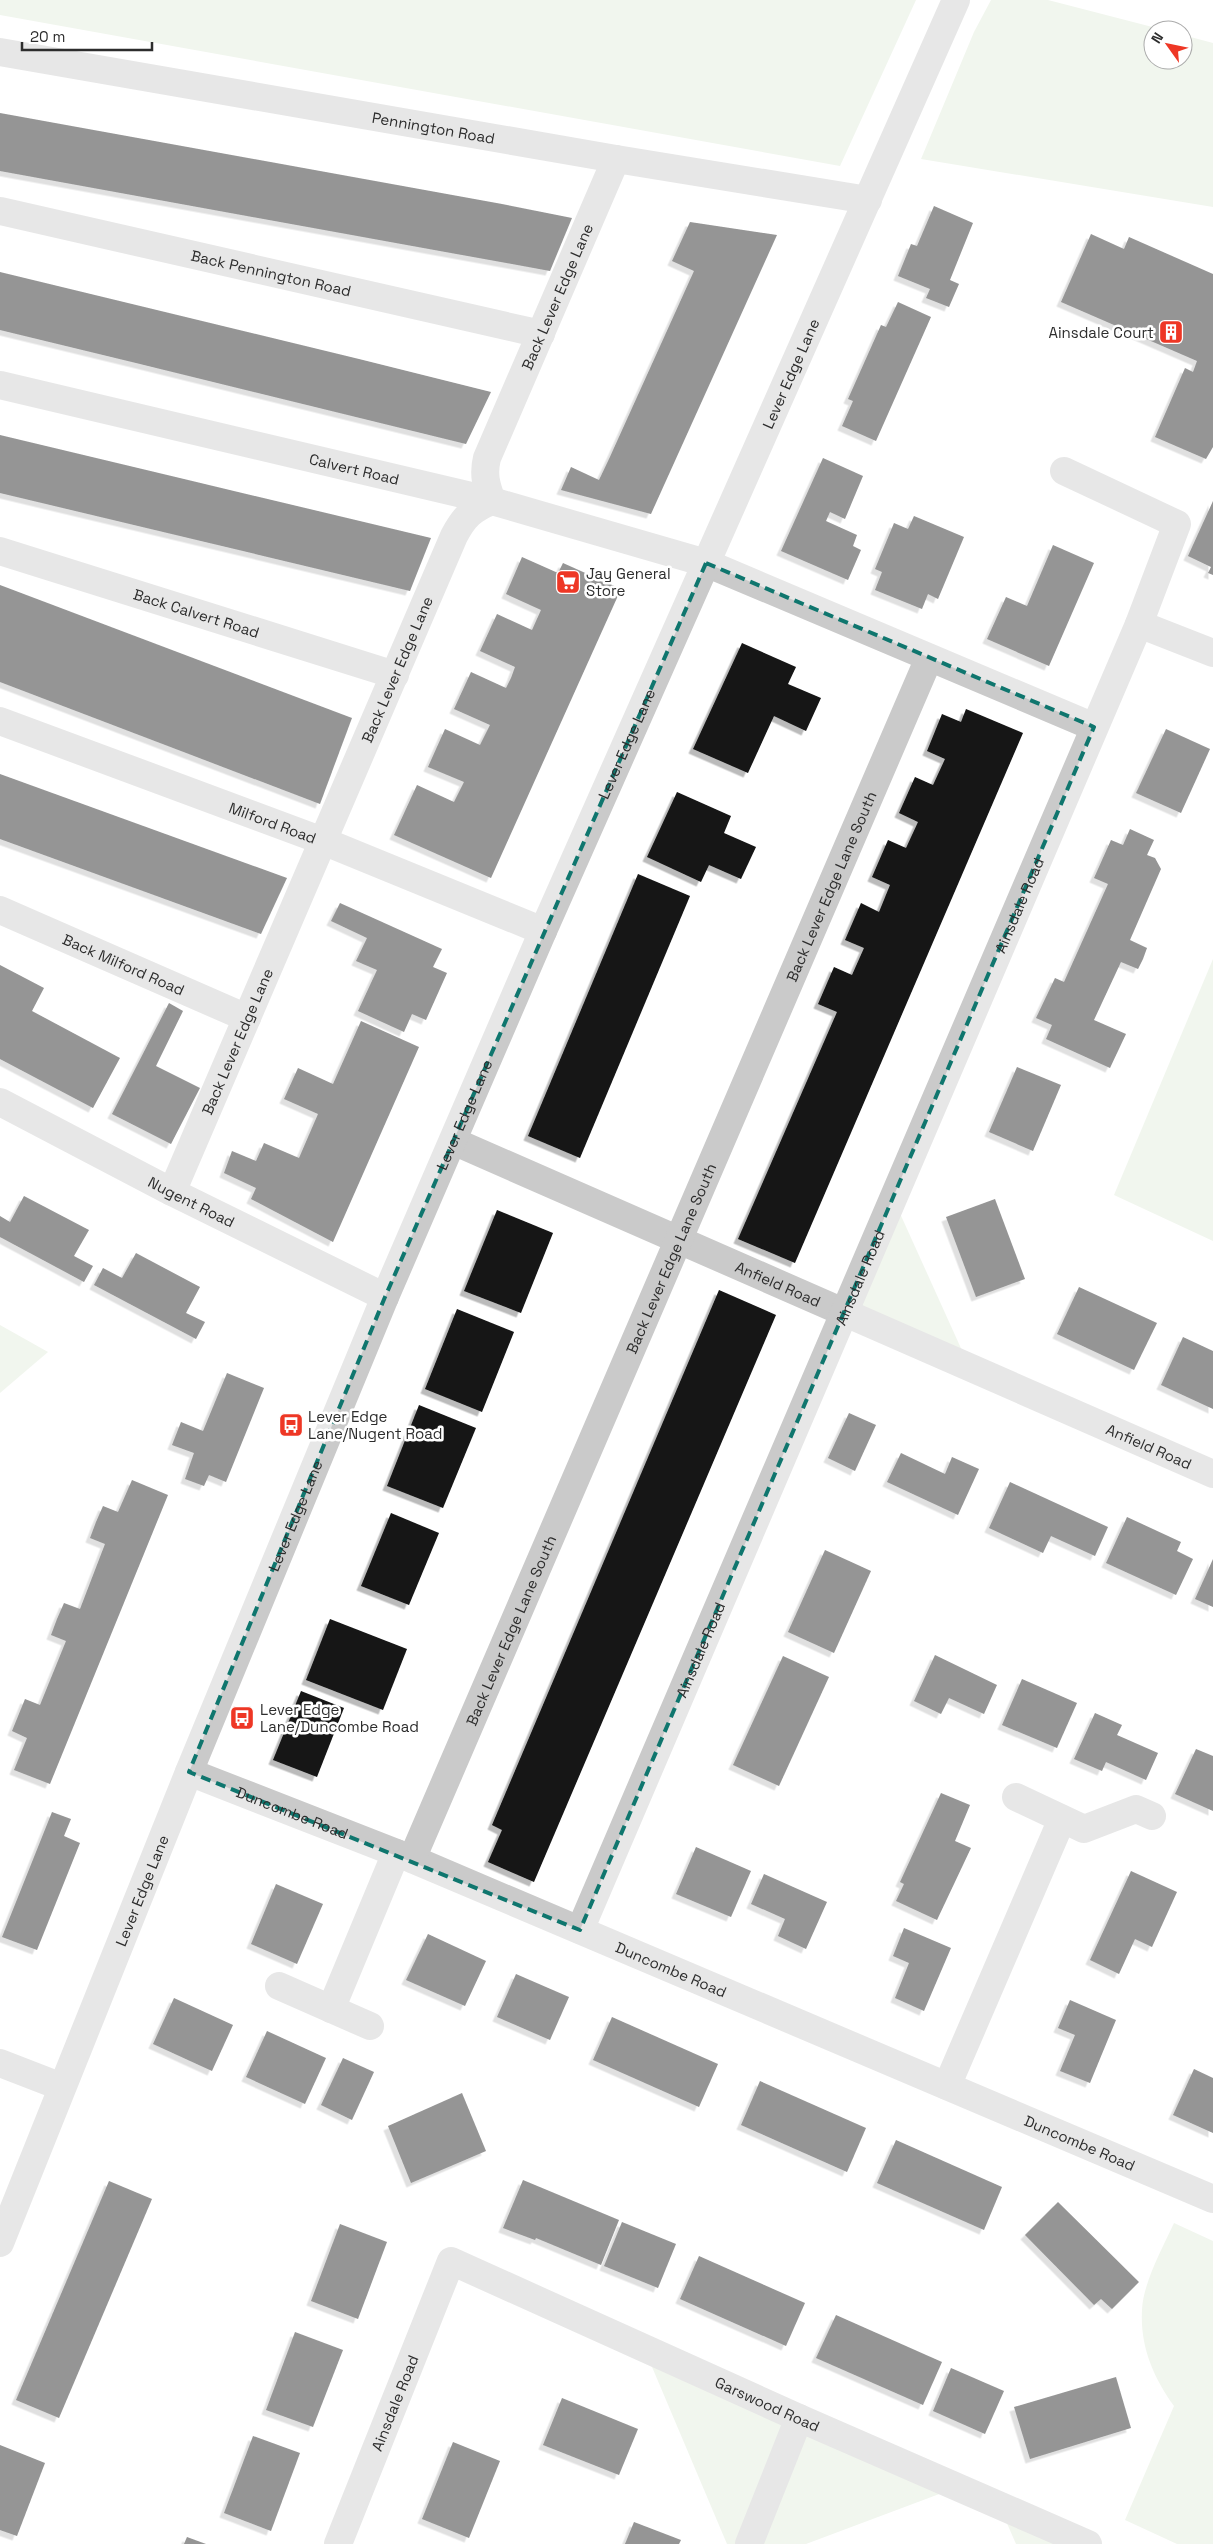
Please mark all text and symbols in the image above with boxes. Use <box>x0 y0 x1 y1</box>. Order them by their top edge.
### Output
scale bar <box>22 20 152 52</box>
north arrow <box>1143 20 1193 70</box>
text: 20 m <box>30 27 65 46</box>
text: N <box>1147 29 1167 47</box>
street label: Pennington Road <box>371 107 496 147</box>
street label: Back Lever Edge Lane <box>517 220 597 373</box>
street label: Back Pennington Road <box>189 245 353 300</box>
street label: Lever Edge Lane <box>758 315 823 431</box>
building icon: Ainsdale Court <box>1158 319 1184 345</box>
place label: Ainsdale Court <box>1048 323 1154 342</box>
street label: Calvert Road <box>307 449 401 488</box>
place label: Jay General Store <box>586 564 671 600</box>
supermarket icon: Jay General Store <box>555 569 581 595</box>
street label: Back Calvert Road <box>131 584 262 641</box>
street label: Back Lever Edge Lane <box>357 593 437 745</box>
street label: Lever Edge Lane <box>593 686 659 802</box>
street label: Back Lever Edge Lane South <box>781 788 880 984</box>
street label: Milford Road <box>227 797 319 847</box>
street label: Ainsdale Road <box>990 854 1048 956</box>
street label: Back Milford Road <box>60 929 187 999</box>
street label: Back Lever Edge Lane <box>197 965 277 1117</box>
street label: Lever Edge Lane <box>432 1056 496 1173</box>
street label: Back Lever Edge Lane South <box>621 1160 720 1356</box>
street label: Nugent Road <box>145 1172 238 1231</box>
street label: Ainsdale Road <box>831 1227 888 1328</box>
street label: Anfield Road <box>733 1256 824 1311</box>
place label: Lever Edge Lane/Nugent Road <box>308 1407 442 1443</box>
bus stop icon: Lever Edge Lane/Nugent Road <box>278 1412 304 1438</box>
street label: Anfield Road <box>1103 1419 1195 1473</box>
street label: Lever Edge Lane <box>263 1457 326 1574</box>
street label: Back Lever Edge Lane South <box>461 1532 560 1728</box>
street label: Ainsdale Road <box>671 1599 729 1700</box>
place label: Lever Edge Lane/Duncombe Road <box>260 1700 419 1736</box>
bus stop icon: Lever Edge Lane/Duncombe Road <box>229 1705 255 1731</box>
street label: Duncombe Road <box>234 1782 351 1843</box>
street label: Lever Edge Lane <box>111 1832 172 1949</box>
street label: Duncombe Road <box>613 1937 730 2001</box>
street label: Duncombe Road <box>1022 2111 1138 2174</box>
street label: Ainsdale Road <box>367 2352 422 2454</box>
street label: Garswood Road <box>712 2372 823 2435</box>

